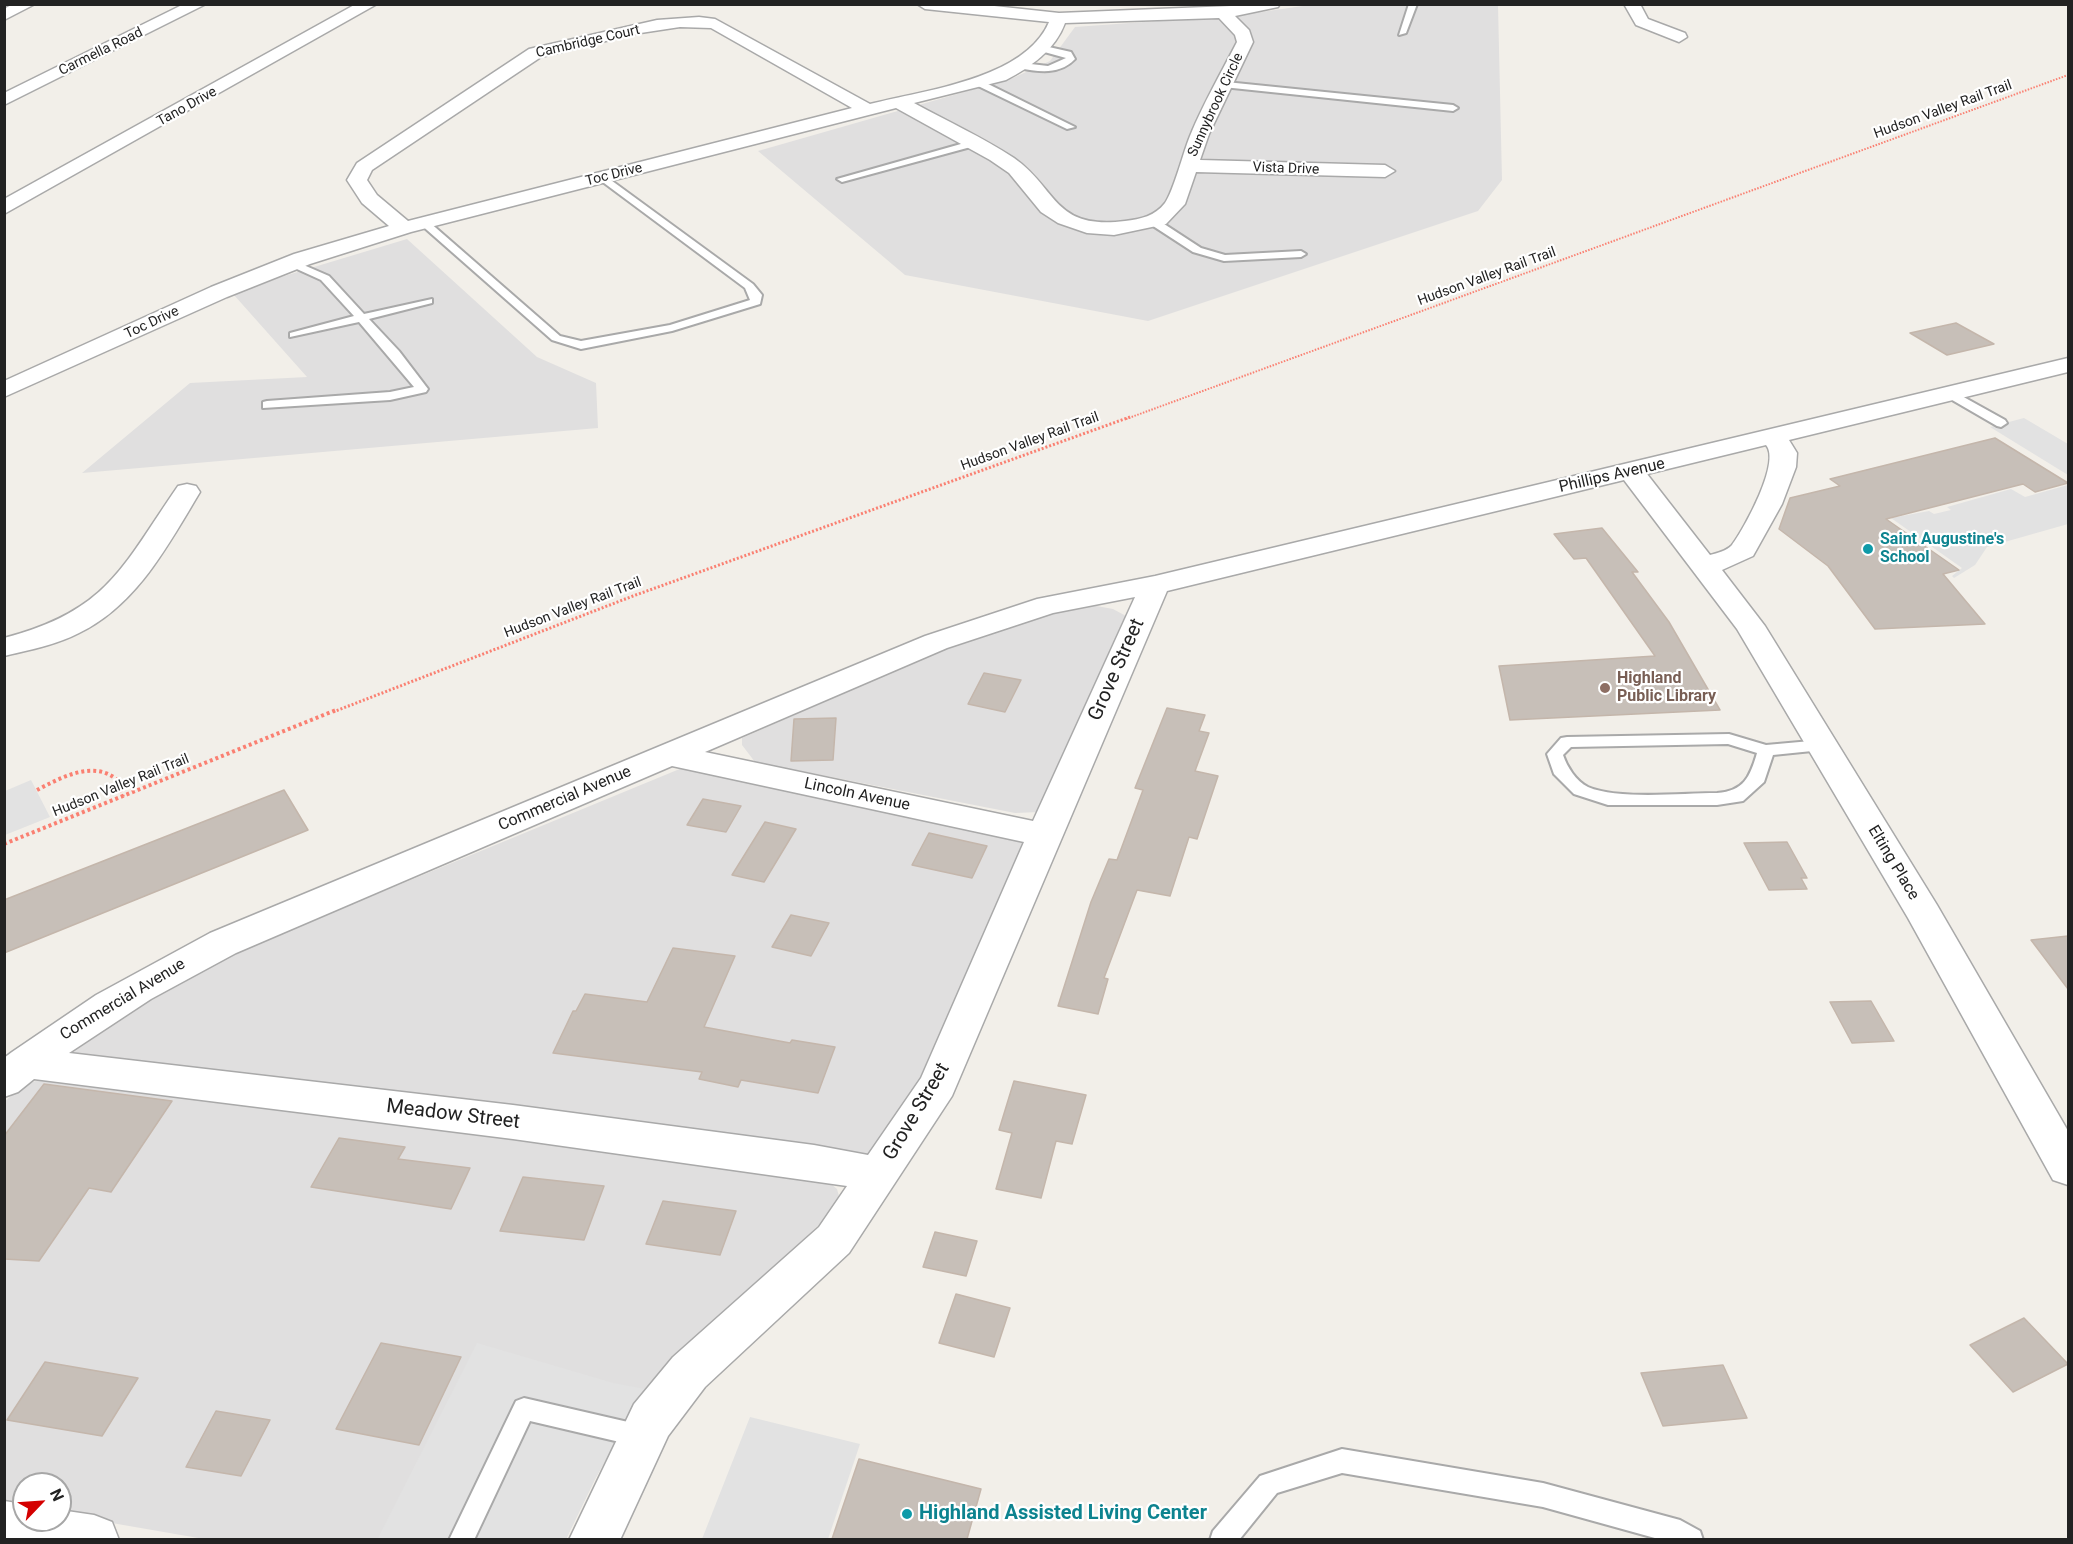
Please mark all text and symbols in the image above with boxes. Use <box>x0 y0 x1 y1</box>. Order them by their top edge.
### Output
street label: Cambridge Court <box>534 22 642 62</box>
street label: Carmella Road <box>56 24 146 80</box>
street label: Sunnybrook Circle <box>1185 51 1247 159</box>
street label: Hudson Valley Rail Trail <box>1872 77 2014 143</box>
street label: Tano Drive <box>154 84 220 130</box>
street label: Vista Drive <box>1252 159 1320 179</box>
street label: Toc Drive <box>584 160 644 190</box>
street label: Hudson Valley Rail Trail <box>1416 244 1558 310</box>
street label: Toc Drive <box>122 303 182 343</box>
street label: Hudson Valley Rail Trail <box>959 409 1101 475</box>
street label: Phillips Avenue <box>1557 454 1667 498</box>
place label: Saint Augustine's School <box>1880 530 2004 568</box>
marker: Saint Augustine's School <box>1861 542 1875 556</box>
street label: Hudson Valley Rail Trail <box>502 574 644 642</box>
street label: Grove Street <box>1084 615 1150 725</box>
place label: Highland Public Library <box>1617 669 1716 707</box>
marker: Highland Public Library <box>1598 681 1612 695</box>
street label: Hudson Valley Rail Trail <box>50 751 192 821</box>
street label: Commercial Avenue <box>496 762 634 836</box>
street label: Lincoln Avenue <box>802 774 912 816</box>
street label: Elting Place <box>1863 822 1923 904</box>
street label: Commercial Avenue <box>57 955 189 1045</box>
street label: Grove Street <box>879 1059 955 1165</box>
street label: Meadow Street <box>385 1095 521 1135</box>
north arrow <box>12 1472 72 1532</box>
text: N <box>46 1486 68 1504</box>
place label: Highland Assisted Living Center <box>919 1502 1207 1526</box>
marker: Highland Assisted Living Center <box>900 1507 914 1521</box>

